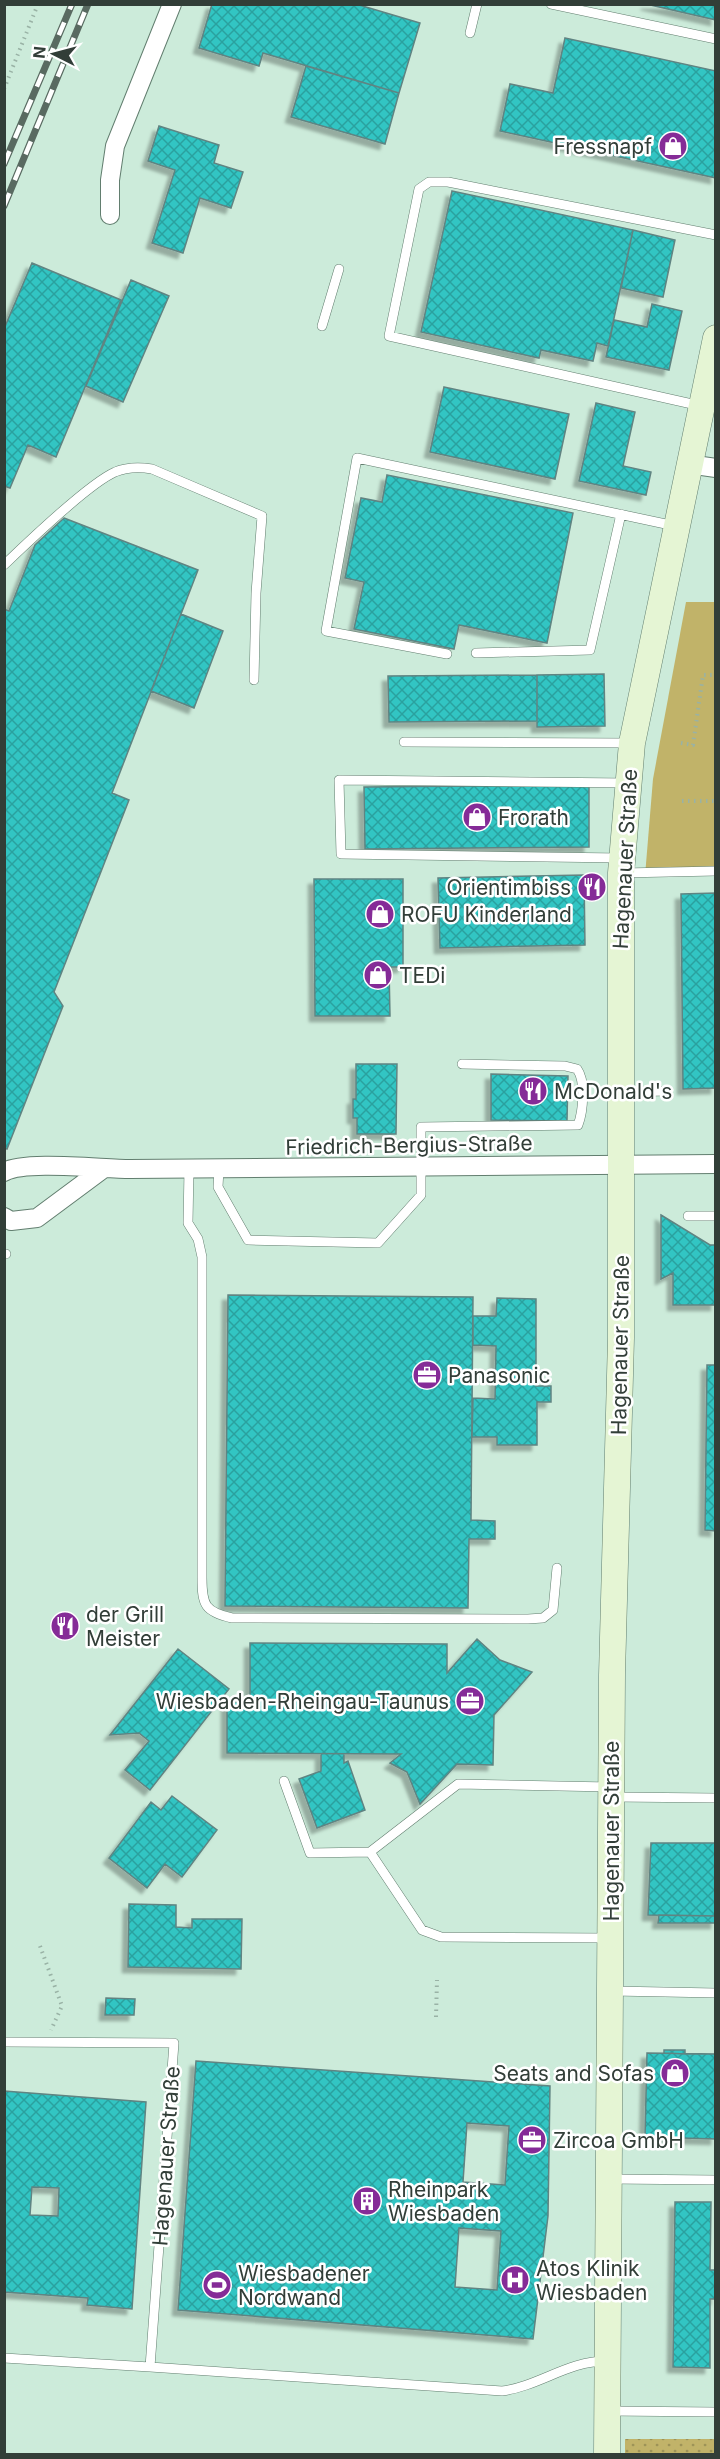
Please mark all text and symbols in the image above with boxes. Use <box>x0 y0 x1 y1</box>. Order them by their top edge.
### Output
north arrow <box>24 24 84 84</box>
text: N <box>28 45 50 60</box>
shop icon: Fressnapf <box>657 130 689 162</box>
place label: Fressnapf <box>553 134 652 159</box>
street label: Hagenauer Straße <box>608 768 642 950</box>
shop icon: Frorath <box>461 801 493 833</box>
place label: Frorath <box>498 805 569 830</box>
restaurant icon: Orientimbiss <box>576 871 608 903</box>
place label: Orientimbiss <box>447 875 571 900</box>
shop icon: ROFU Kinderland <box>364 898 396 930</box>
place label: ROFU Kinderland <box>401 902 572 927</box>
shop icon: TEDi <box>362 959 394 991</box>
place label: TEDi <box>399 963 445 988</box>
restaurant icon: McDonald's <box>517 1075 549 1107</box>
place label: McDonald's <box>554 1079 672 1104</box>
street label: Friedrich-Bergius-Straße <box>285 1130 533 1160</box>
street label: Hagenauer Straße <box>606 1255 634 1435</box>
office icon: Panasonic <box>411 1359 443 1391</box>
place label: Panasonic <box>448 1363 551 1388</box>
place label: der Grill Meister <box>86 1602 164 1651</box>
restaurant icon: der Grill Meister <box>49 1610 81 1642</box>
office icon: Wiesbaden-Rheingau-Taunus <box>454 1685 486 1717</box>
place label: Wiesbaden-Rheingau-Taunus <box>156 1689 449 1714</box>
street label: Hagenauer Straße <box>599 1741 624 1921</box>
shop icon: Seats and Sofas <box>659 2057 691 2089</box>
place label: Seats and Sofas <box>493 2061 654 2086</box>
street label: Hagenauer Straße <box>147 2065 185 2247</box>
office icon: Zircoa GmbH <box>516 2124 548 2156</box>
place label: Zircoa GmbH <box>553 2128 684 2153</box>
place label: Rheinpark Wiesbaden <box>388 2177 499 2226</box>
building icon: Rheinpark Wiesbaden <box>351 2185 383 2217</box>
place label: Atos Klinik Wiesbaden <box>536 2256 647 2305</box>
place label: Wiesbadener Nordwand <box>238 2261 370 2310</box>
hospital icon: Atos Klinik Wiesbaden <box>499 2264 531 2296</box>
sports icon: Wiesbadener Nordwand <box>201 2269 233 2301</box>

